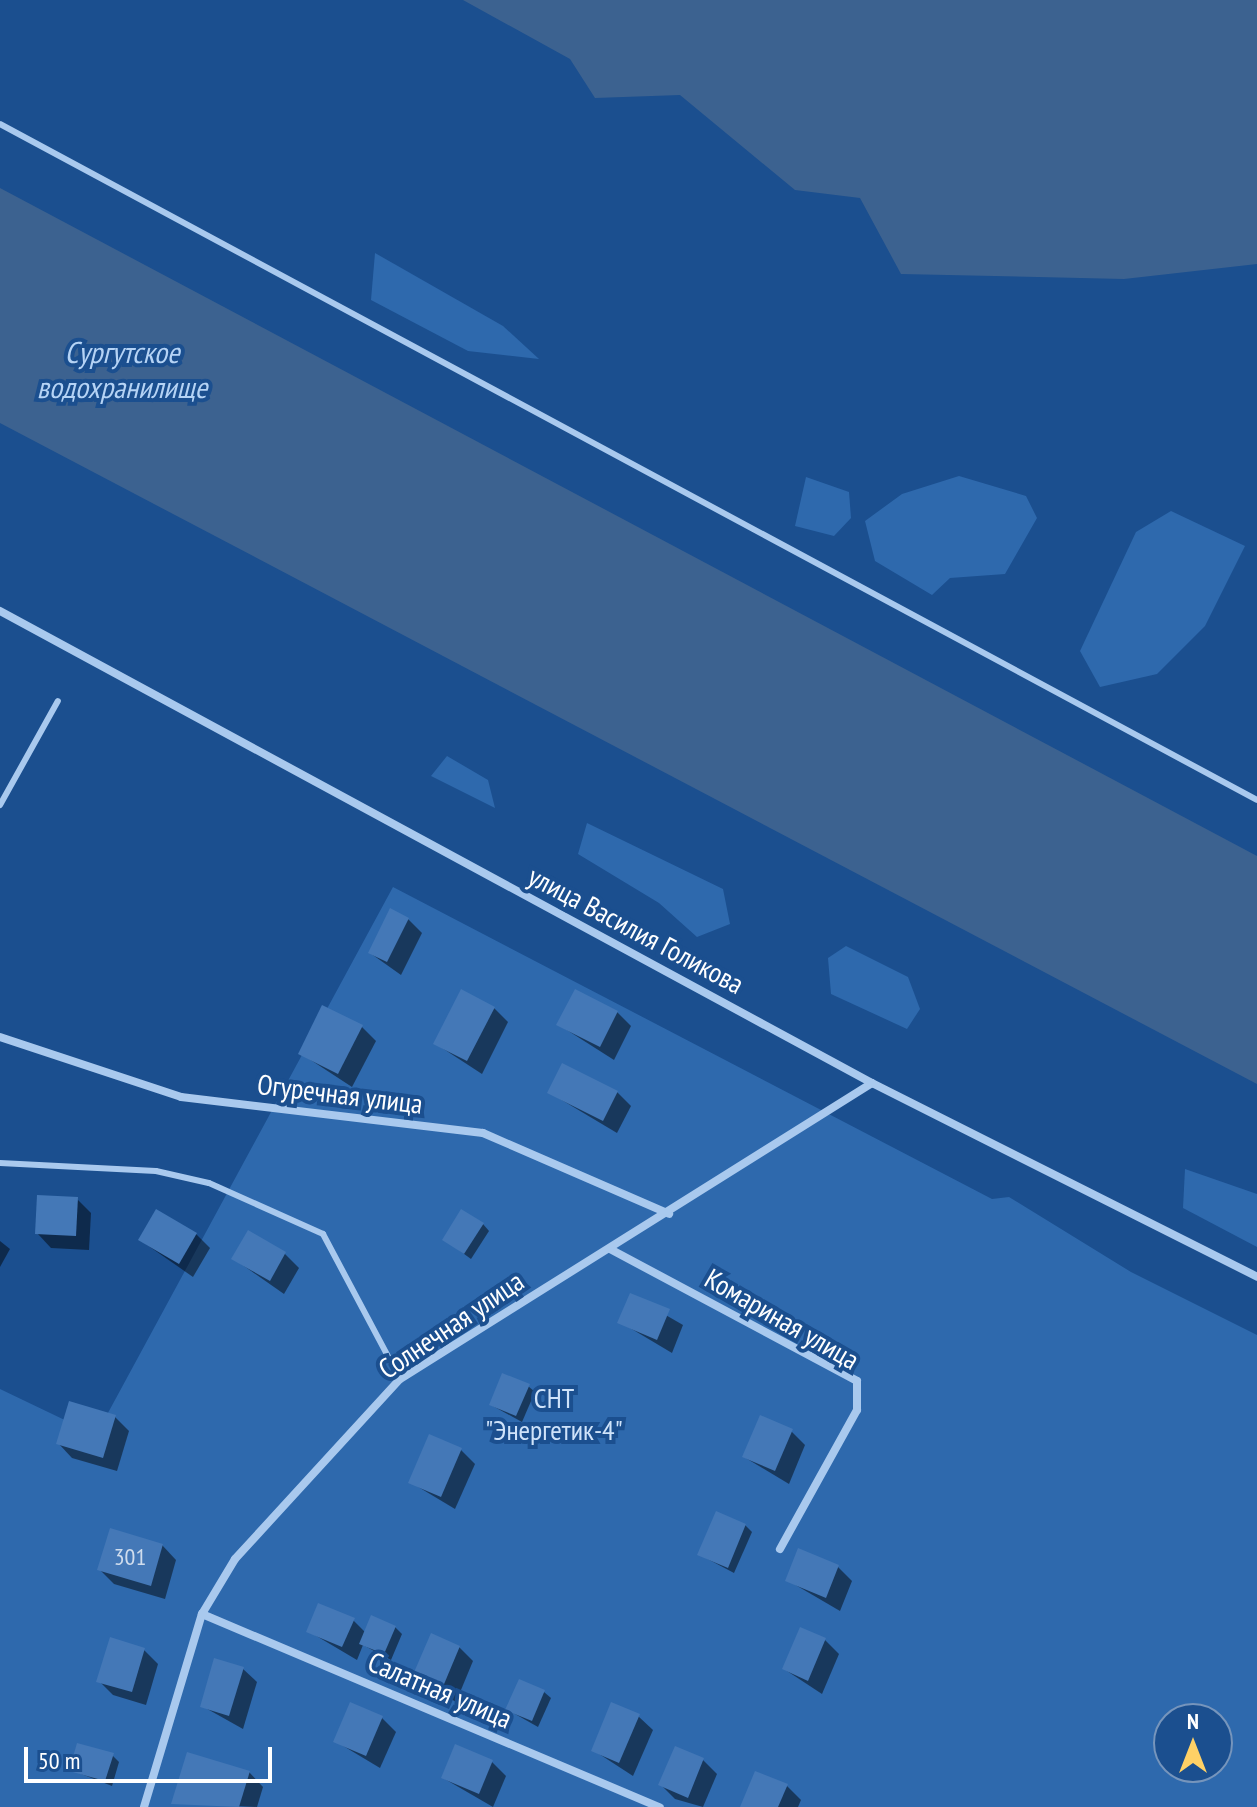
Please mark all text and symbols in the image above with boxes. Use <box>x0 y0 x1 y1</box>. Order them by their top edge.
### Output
water label: Сургутское водохранилище <box>37 334 207 404</box>
street label: улица Василия Голикова <box>523 859 749 1001</box>
street label: Огуречная улица <box>255 1067 425 1121</box>
street label: Комариная улица <box>699 1261 865 1377</box>
street label: Солнечная улица <box>372 1264 530 1386</box>
park label: СНТ "Энергетик-4" <box>485 1381 623 1447</box>
house number: 301 <box>114 1543 146 1571</box>
street label: Салатная улица <box>363 1645 517 1735</box>
north arrow <box>1153 1703 1233 1783</box>
text: N <box>1187 1707 1199 1735</box>
scale bar <box>28 1731 276 1781</box>
text: 50 m <box>38 1745 80 1776</box>

